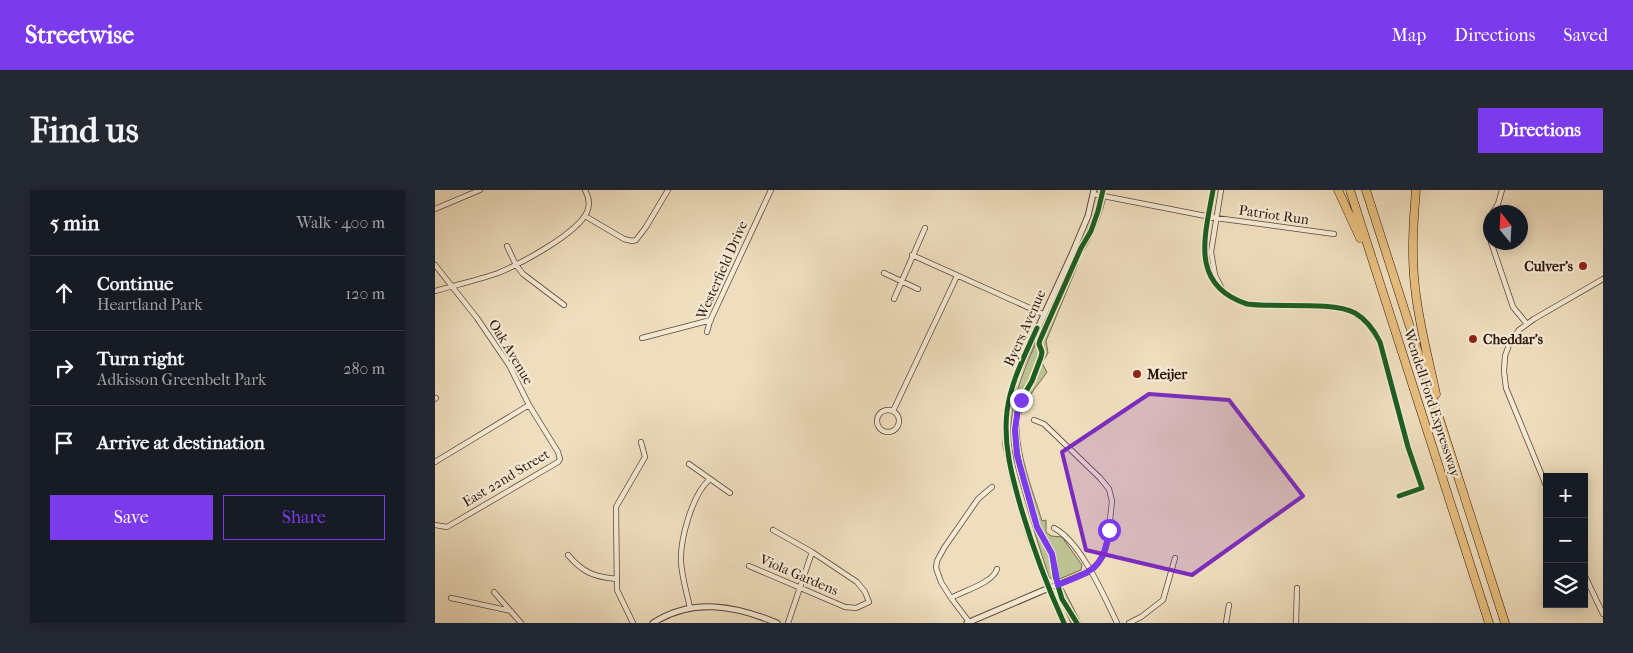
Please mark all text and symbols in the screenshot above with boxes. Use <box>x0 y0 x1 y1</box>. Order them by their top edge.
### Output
text: Streetwise <box>25 21 134 49</box>
text: Map <box>1392 25 1426 46</box>
text: Directions <box>1454 25 1535 46</box>
text: Saved <box>1563 25 1608 46</box>
button: Directions <box>1478 108 1603 153</box>
text: Find us <box>30 110 139 151</box>
street label: Patriot Run <box>1238 202 1310 228</box>
north arrow <box>1483 205 1528 250</box>
text: 5 min <box>50 211 99 235</box>
text: Walk · 400 m <box>296 213 385 232</box>
street label: Westerfield Drive <box>692 218 751 323</box>
place label: Culver's <box>1524 258 1574 275</box>
marker: Culver's <box>1577 260 1589 272</box>
text: Continue <box>97 273 173 295</box>
icon: ahead <box>50 279 78 307</box>
text: 120 m <box>346 284 385 303</box>
street label: Byers Avenue <box>1000 287 1050 369</box>
text: Heartland Park <box>97 295 202 314</box>
street label: Oak Avenue <box>485 316 537 388</box>
street label: Wendell Ford Expressway <box>1400 326 1464 480</box>
place label: Cheddar's <box>1483 331 1544 348</box>
marker: Cheddar's <box>1467 333 1479 345</box>
text: Turn right <box>97 348 184 370</box>
icon: right <box>50 354 78 382</box>
text: 280 m <box>343 359 385 378</box>
place label: Meijer <box>1146 366 1188 383</box>
marker: Meijer <box>1131 368 1143 380</box>
text: Adkisson Greenbelt Park <box>97 370 266 389</box>
route end <box>1010 389 1033 412</box>
icon: arrive <box>50 429 78 457</box>
text: Arrive at destination <box>97 432 265 454</box>
street label: East 22nd Street <box>460 445 552 511</box>
map controls <box>1543 473 1588 608</box>
button: + <box>1543 473 1588 518</box>
button: Save <box>50 495 213 540</box>
button: Share <box>223 495 385 540</box>
button: − <box>1543 518 1588 563</box>
route start <box>1098 519 1121 542</box>
street label: Viola Gardens <box>756 550 841 599</box>
button: layers <box>1543 563 1588 608</box>

